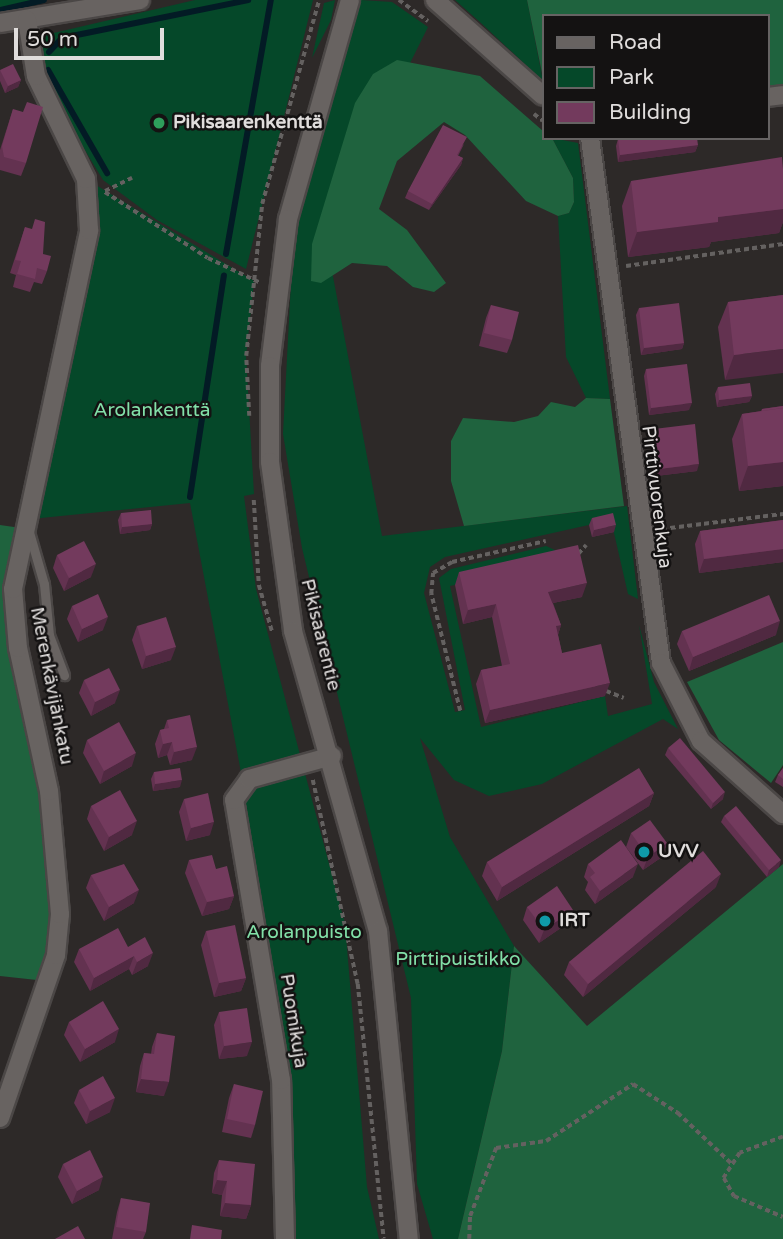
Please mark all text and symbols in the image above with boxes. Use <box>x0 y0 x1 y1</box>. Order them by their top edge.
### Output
scale bar <box>18 14 168 58</box>
legend <box>542 14 769 140</box>
text: 50 m <box>27 27 78 52</box>
text: Road <box>609 30 662 55</box>
text: Park <box>609 65 654 90</box>
text: Building <box>609 100 691 125</box>
place label: Pikisaarenkenttä <box>173 112 323 134</box>
marker: Pikisaarenkenttä <box>151 115 167 131</box>
park label: Arolankenttä <box>93 400 211 422</box>
street label: Pirttivuorenkuja <box>636 424 676 570</box>
street label: Pikisaarentie <box>295 577 345 693</box>
street label: Merenkävijänkatu <box>25 605 77 767</box>
place label: UVV <box>658 841 699 863</box>
marker: UVV <box>636 844 652 860</box>
place label: IRT <box>559 910 590 932</box>
marker: IRT <box>537 913 553 929</box>
park label: Arolanpuisto <box>246 922 362 944</box>
park label: Pirttipuistikko <box>395 949 521 971</box>
street label: Puomikuja <box>274 972 312 1070</box>

